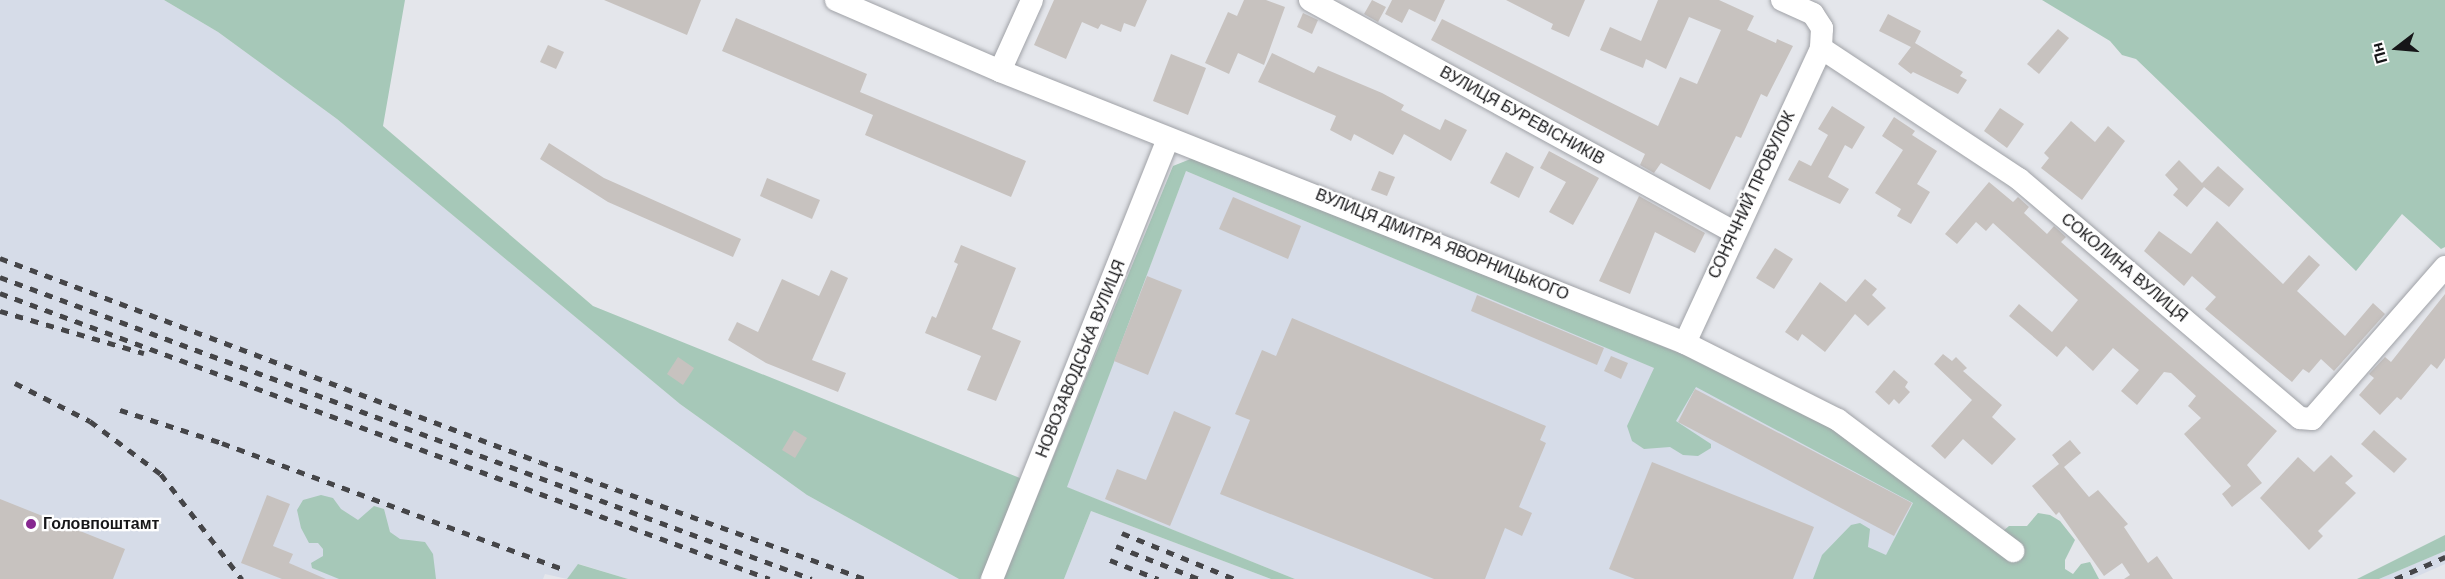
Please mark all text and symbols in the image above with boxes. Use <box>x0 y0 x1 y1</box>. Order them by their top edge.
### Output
north arrow <box>2367 18 2427 78</box>
text: Пн <box>2366 40 2392 66</box>
street label: ВУЛИЦЯ БУРЕВІСНИКІВ <box>1436 63 1608 169</box>
street label: СОНЯЧНИЙ ПРОВУЛОК <box>1705 108 1799 282</box>
street label: ВУЛИЦЯ ДМИТРА ЯВОРНИЦЬКОГО <box>1313 185 1571 305</box>
street label: СОКОЛИНА ВУЛИЦЯ <box>2057 210 2191 326</box>
street label: НОВОЗАВОДСЬКА ВУЛИЦЯ <box>1032 257 1130 461</box>
place label: Головпоштамт <box>43 514 159 534</box>
marker: Головпоштамт <box>24 517 38 531</box>

